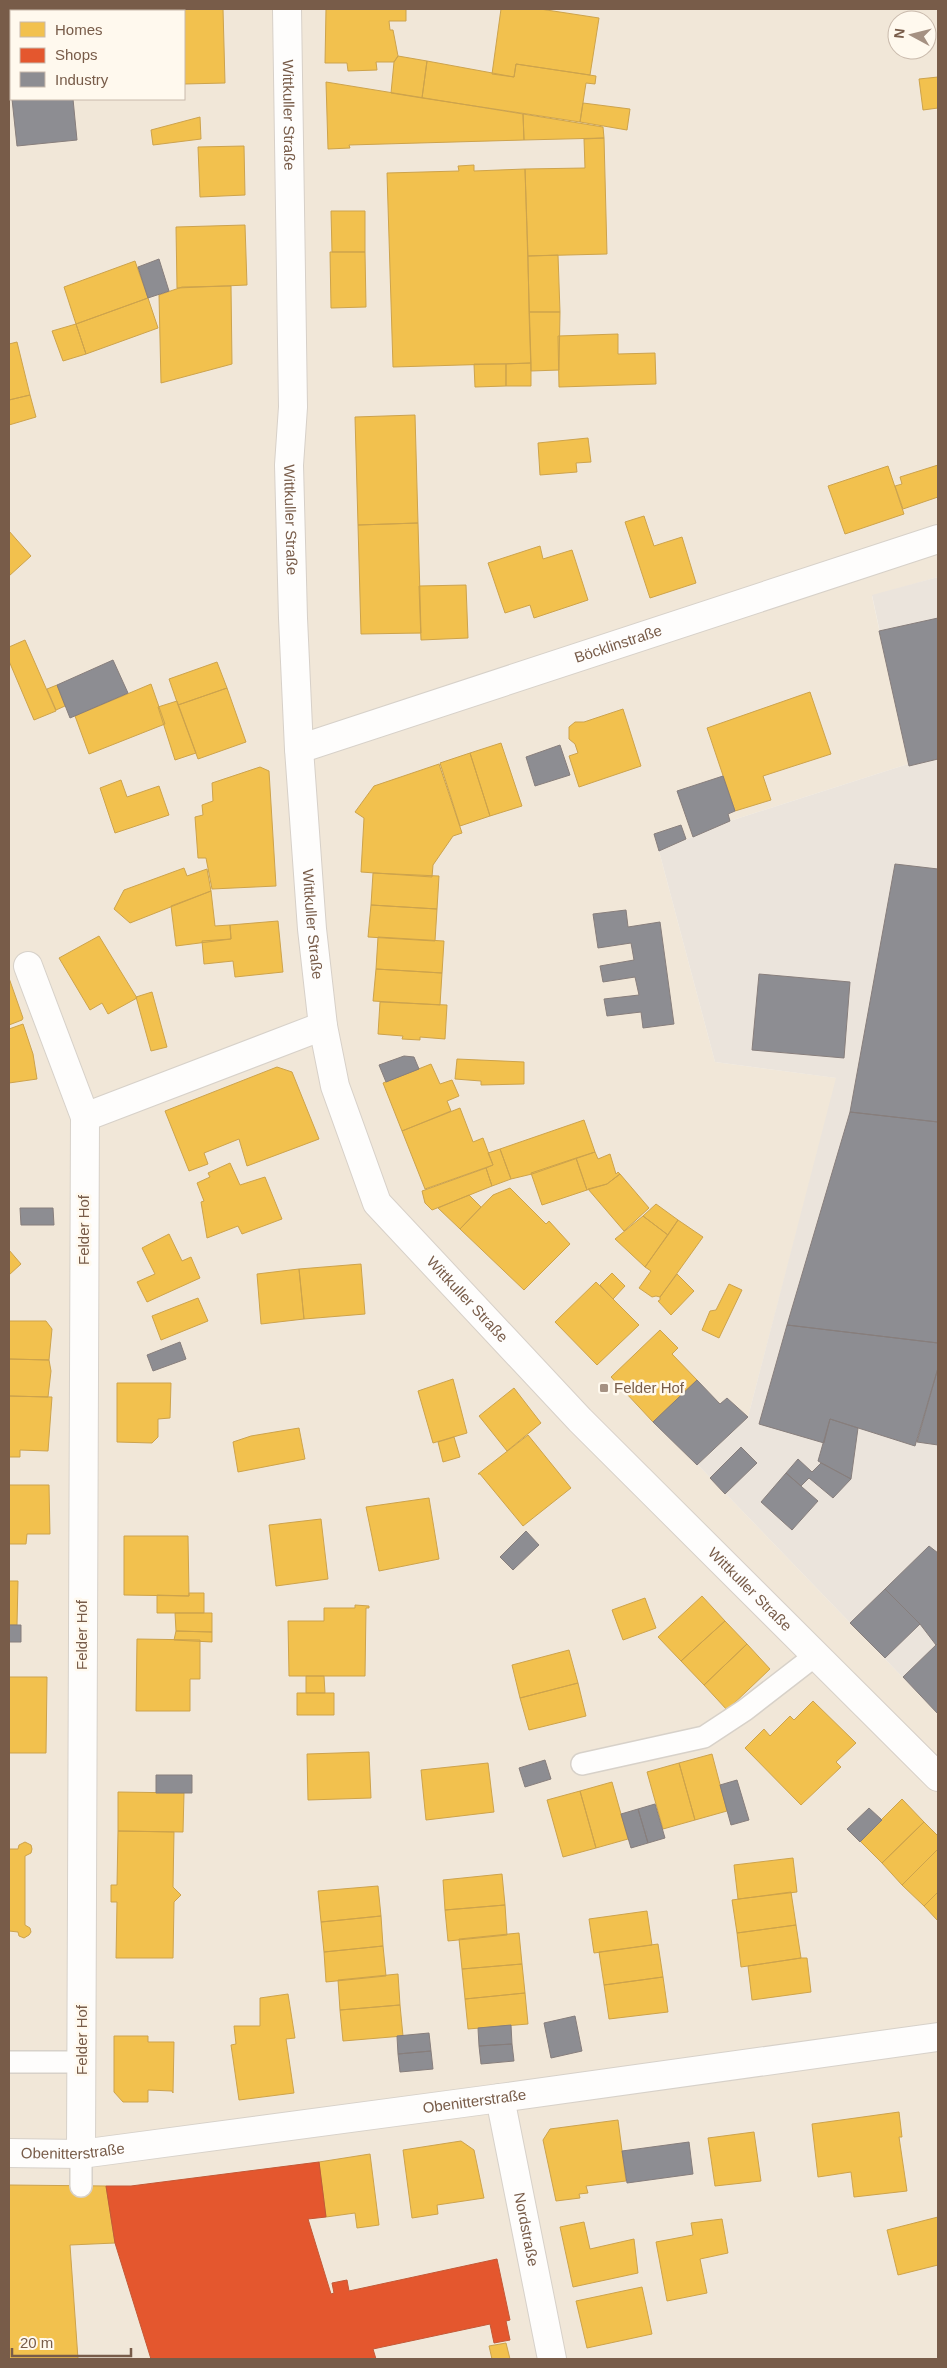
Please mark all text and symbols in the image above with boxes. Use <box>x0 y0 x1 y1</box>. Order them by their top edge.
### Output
legend <box>10 10 185 100</box>
north arrow <box>887 10 937 60</box>
text: Homes <box>55 21 103 38</box>
text: N <box>891 27 908 39</box>
text: Shops <box>55 46 98 63</box>
street label: Wittkuller Straße <box>280 59 298 171</box>
text: Industry <box>55 71 109 88</box>
street label: Wittkuller Straße <box>281 464 301 575</box>
street label: Böcklinstraße <box>572 621 664 666</box>
street label: Wittkuller Straße <box>300 868 327 980</box>
street label: Felder Hof <box>75 1194 92 1265</box>
street label: Wittkuller Straße <box>423 1253 512 1345</box>
place label: Felder Hof <box>614 1379 685 1396</box>
marker: Felder Hof <box>598 1382 610 1394</box>
street label: Wittkuller Straße <box>705 1544 796 1634</box>
street label: Felder Hof <box>73 1599 90 1670</box>
street label: Felder Hof <box>73 2004 90 2075</box>
street label: Obenitterstraße <box>422 2085 527 2116</box>
street label: Obenitterstraße <box>21 2139 126 2162</box>
street label: Nordstraße <box>511 2191 542 2268</box>
scale bar <box>12 2326 131 2358</box>
text: 20 m <box>20 2334 53 2351</box>

